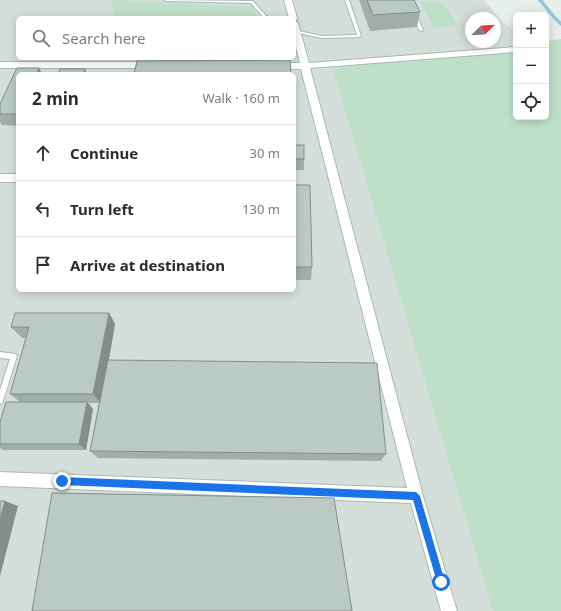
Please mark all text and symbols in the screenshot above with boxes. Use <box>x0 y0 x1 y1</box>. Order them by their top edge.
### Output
north arrow <box>465 12 501 48</box>
map controls <box>513 12 549 120</box>
button: + <box>513 12 549 48</box>
search box <box>16 16 296 60</box>
icon: search <box>30 27 52 49</box>
text: Search here <box>62 28 145 48</box>
button: − <box>513 48 549 84</box>
button: locate <box>513 84 549 120</box>
text: 2 min <box>32 87 79 110</box>
text: Walk · 160 m <box>202 89 280 107</box>
icon: ahead <box>32 142 54 164</box>
text: Continue <box>70 143 138 163</box>
text: 30 m <box>250 144 280 162</box>
icon: left <box>32 198 54 220</box>
text: Turn left <box>70 199 134 219</box>
text: 130 m <box>242 200 280 218</box>
icon: arrive <box>32 254 54 276</box>
text: Arrive at destination <box>70 255 225 275</box>
route end <box>53 472 71 490</box>
route start <box>432 573 450 591</box>

